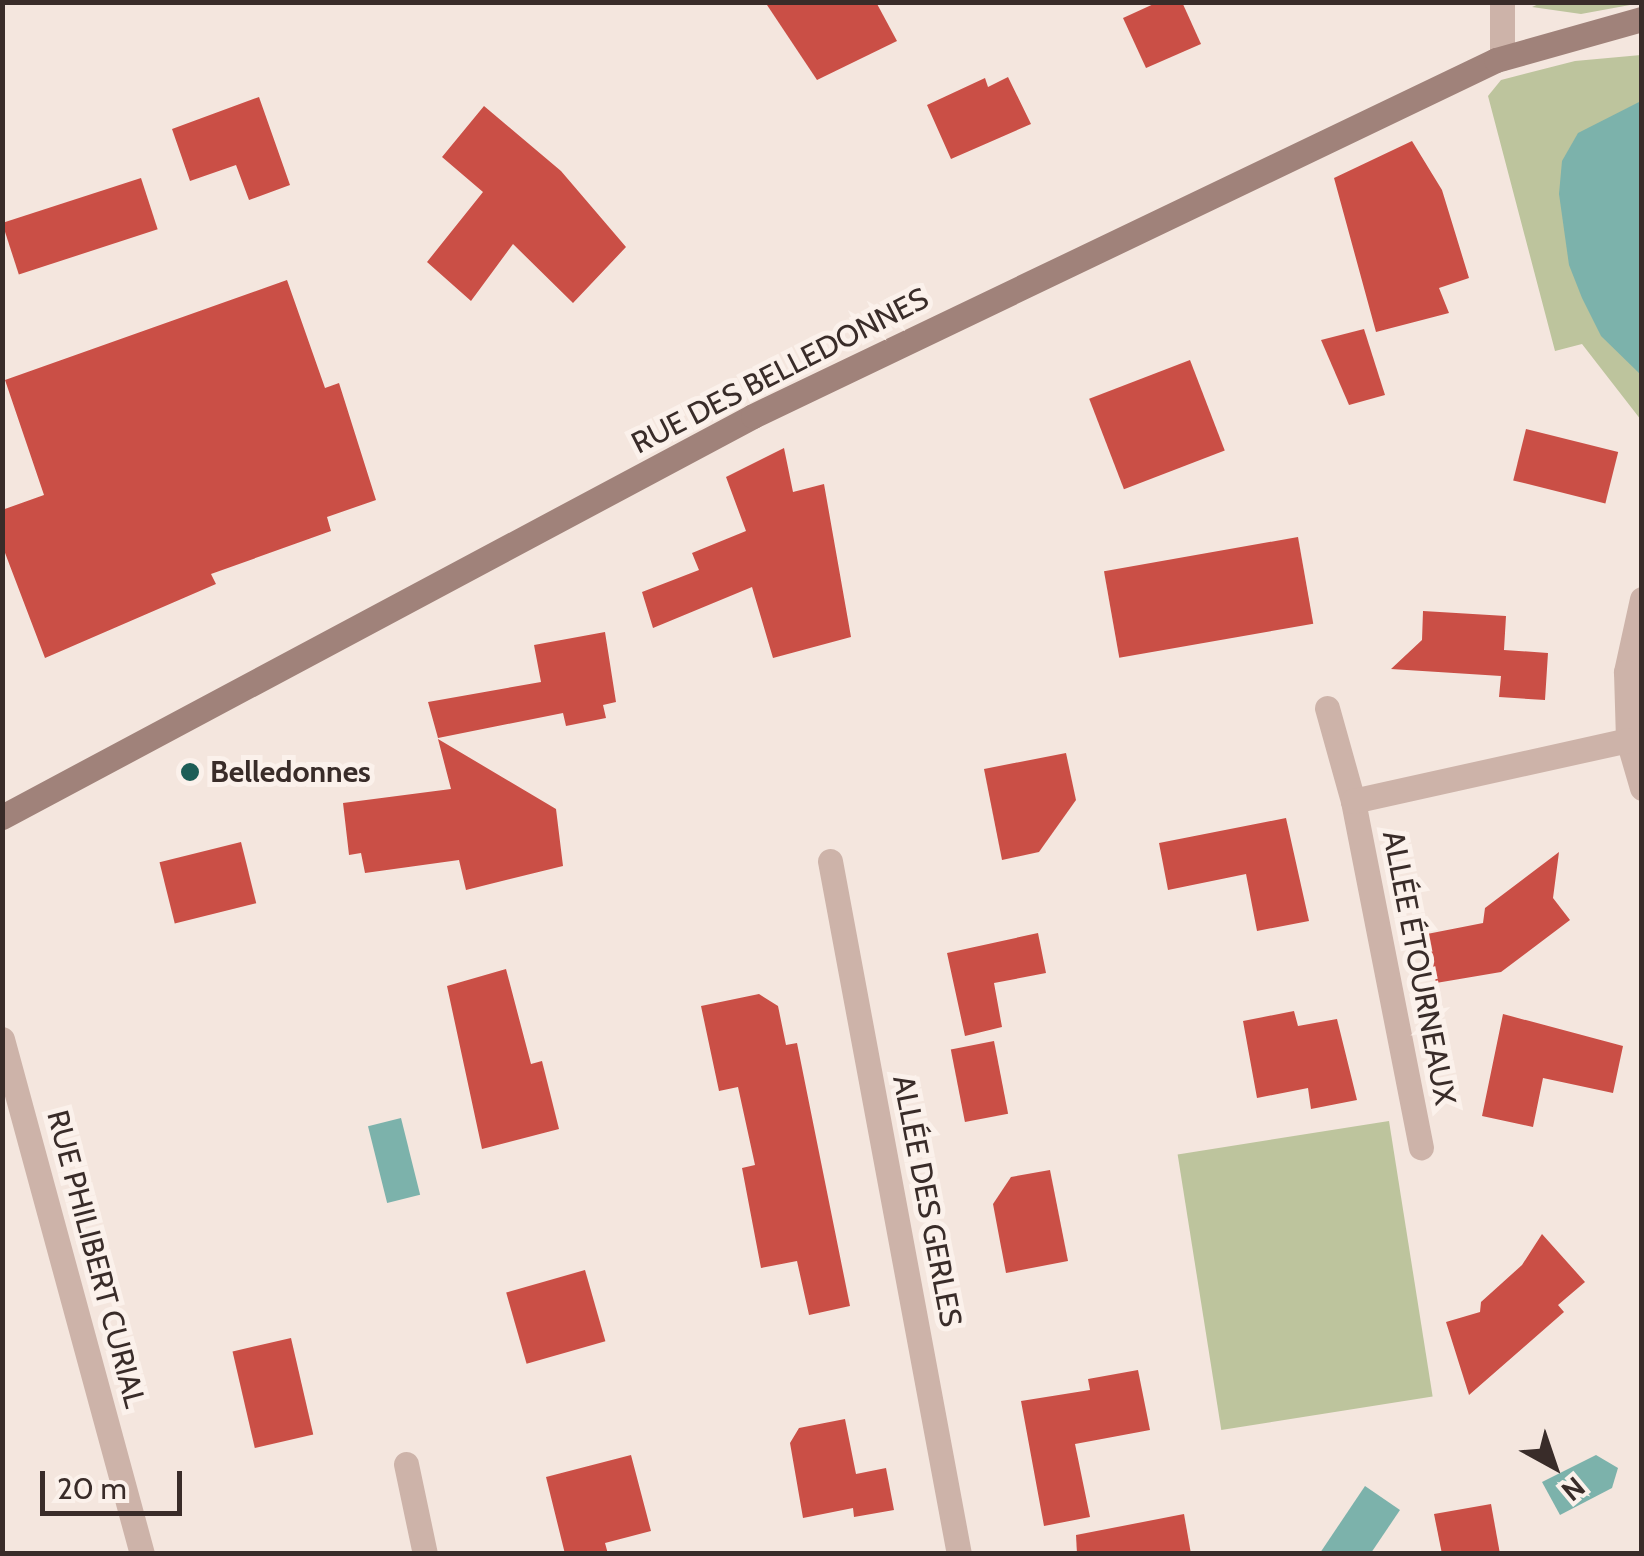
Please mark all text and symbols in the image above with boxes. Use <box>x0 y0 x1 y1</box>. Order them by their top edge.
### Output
street label: RUE DES BELLEDONNES <box>626 280 934 462</box>
place label: Belledonnes <box>210 754 371 790</box>
marker: Belledonnes <box>179 761 201 783</box>
street label: ALLÉE ÉTOURNEAUX <box>1375 828 1463 1108</box>
street label: ALLÉE DES GERLES <box>885 1072 969 1330</box>
street label: RUE PHILIBERT CURIAL <box>39 1106 153 1412</box>
north arrow <box>1504 1416 1604 1516</box>
scale bar <box>45 1451 188 1513</box>
text: 20 m <box>57 1470 127 1507</box>
text: N <box>1555 1470 1592 1508</box>

